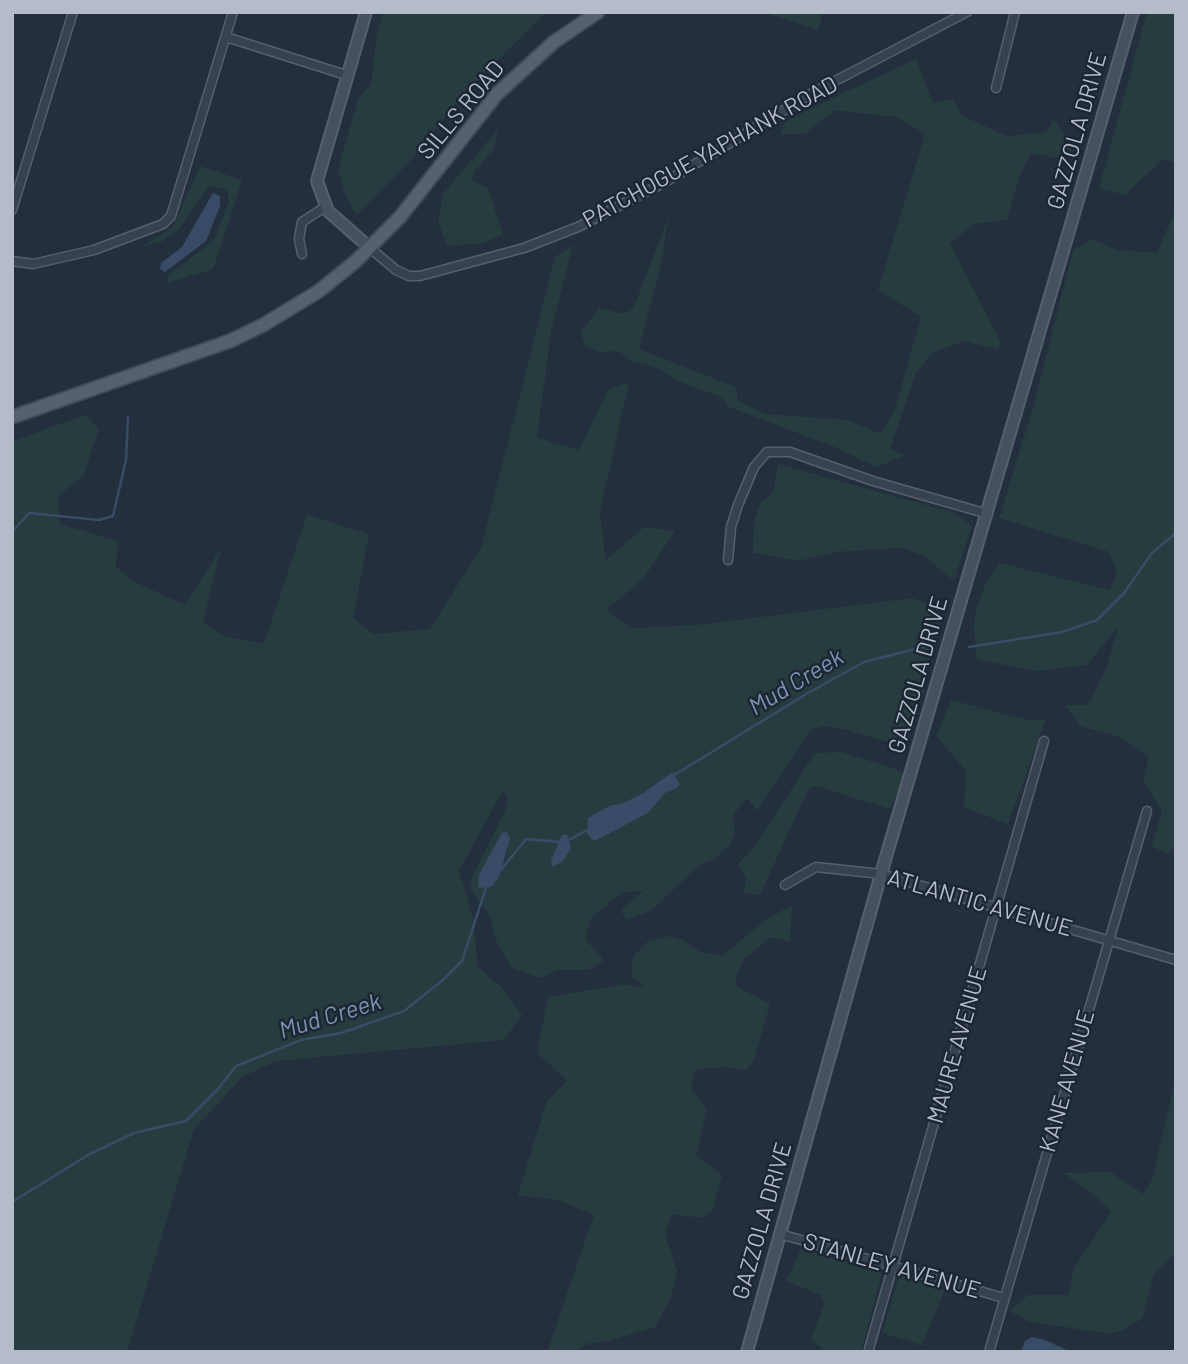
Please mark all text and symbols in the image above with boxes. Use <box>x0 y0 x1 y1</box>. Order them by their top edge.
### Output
street label: GAZZOLA DRIVE <box>1041 49 1113 213</box>
street label: SILLS ROAD <box>412 55 510 165</box>
street label: PATCHOGUE YAPHANK ROAD <box>578 70 842 234</box>
street label: GAZZOLA DRIVE <box>882 593 954 757</box>
water label: Mud Creek <box>743 642 849 722</box>
street label: ATLANTIC AVENUE <box>884 863 1076 943</box>
street label: MAURE AVENUE <box>921 963 993 1127</box>
water label: Mud Creek <box>275 987 385 1045</box>
street label: KANE AVENUE <box>1034 1007 1100 1155</box>
street label: GAZZOLA DRIVE <box>726 1139 798 1303</box>
street label: STANLEY AVENUE <box>800 1227 984 1305</box>

